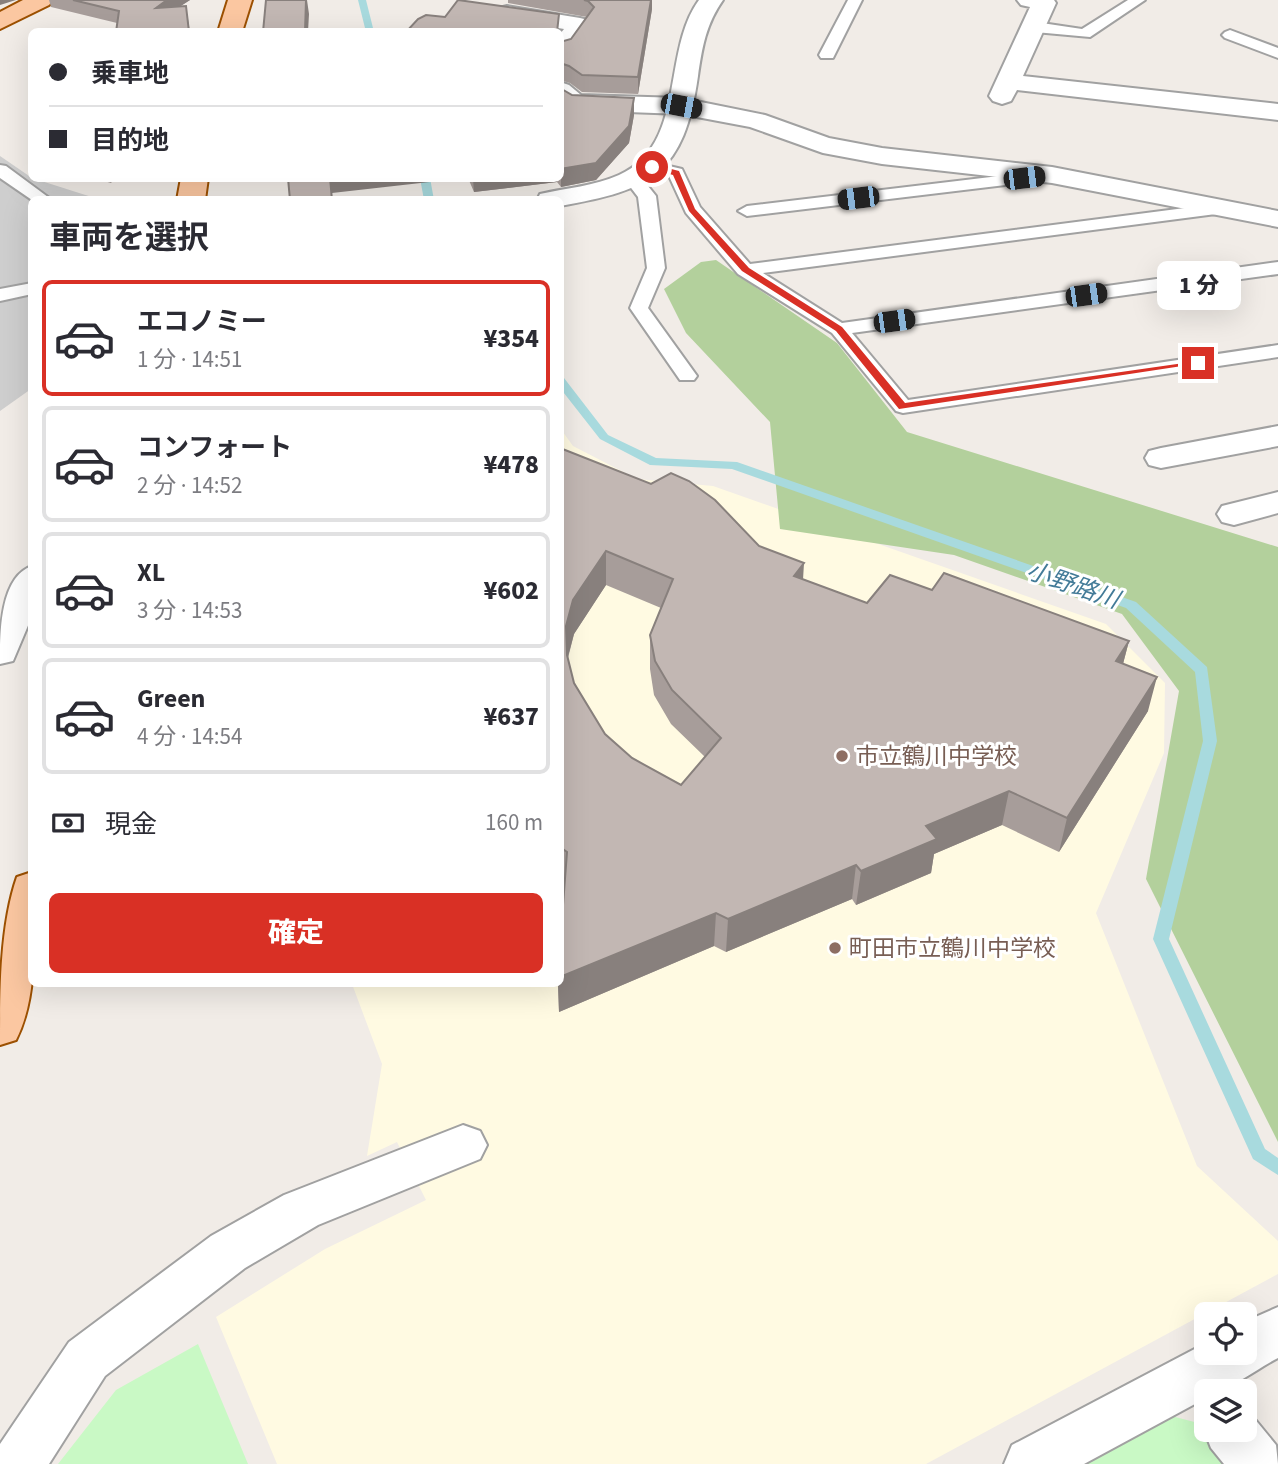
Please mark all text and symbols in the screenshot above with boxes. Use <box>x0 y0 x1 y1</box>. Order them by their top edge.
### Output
text: 乗車地 <box>91 55 169 92</box>
car <box>659 92 704 120</box>
text: 目的地 <box>91 122 169 159</box>
route start <box>636 151 668 183</box>
car <box>1002 165 1047 191</box>
car <box>836 185 881 211</box>
text: 車両を選択 <box>49 215 209 261</box>
callout: 1 分 <box>1156 262 1240 310</box>
text: 1 分 <box>1179 269 1219 302</box>
car <box>1064 282 1109 308</box>
text: エコノミー <box>137 303 267 340</box>
icon: car <box>53 307 116 370</box>
car <box>872 308 917 334</box>
text: ¥354 <box>483 320 539 357</box>
text: 1 分 · 14:51 <box>137 343 242 376</box>
route end <box>1182 347 1214 379</box>
text: コンフォート <box>137 429 292 466</box>
icon: car <box>53 433 116 496</box>
text: ¥478 <box>483 446 539 483</box>
text: 2 分 · 14:52 <box>137 469 242 502</box>
water label: 小野路川 <box>1022 553 1127 619</box>
text: XL <box>137 554 165 591</box>
icon: car <box>53 559 116 622</box>
text: ¥602 <box>483 572 539 609</box>
text: 3 分 · 14:53 <box>137 594 242 627</box>
text: Green <box>137 680 205 717</box>
icon: car <box>53 685 116 748</box>
text: ¥637 <box>483 698 539 735</box>
text: 4 分 · 14:54 <box>137 720 242 753</box>
place label: 市立鶴川中学校 <box>856 740 1017 773</box>
marker: 市立鶴川中学校 <box>834 748 850 764</box>
icon: cash <box>49 804 87 842</box>
text: 現金 <box>105 806 157 843</box>
text: 160 m <box>485 806 543 839</box>
button: 確定 <box>49 893 543 973</box>
place label: 町田市立鶴川中学校 <box>849 932 1056 965</box>
marker: 町田市立鶴川中学校 <box>827 940 843 956</box>
map controls <box>1194 1302 1257 1442</box>
button: locate <box>1194 1302 1257 1365</box>
button: layers <box>1194 1379 1257 1442</box>

